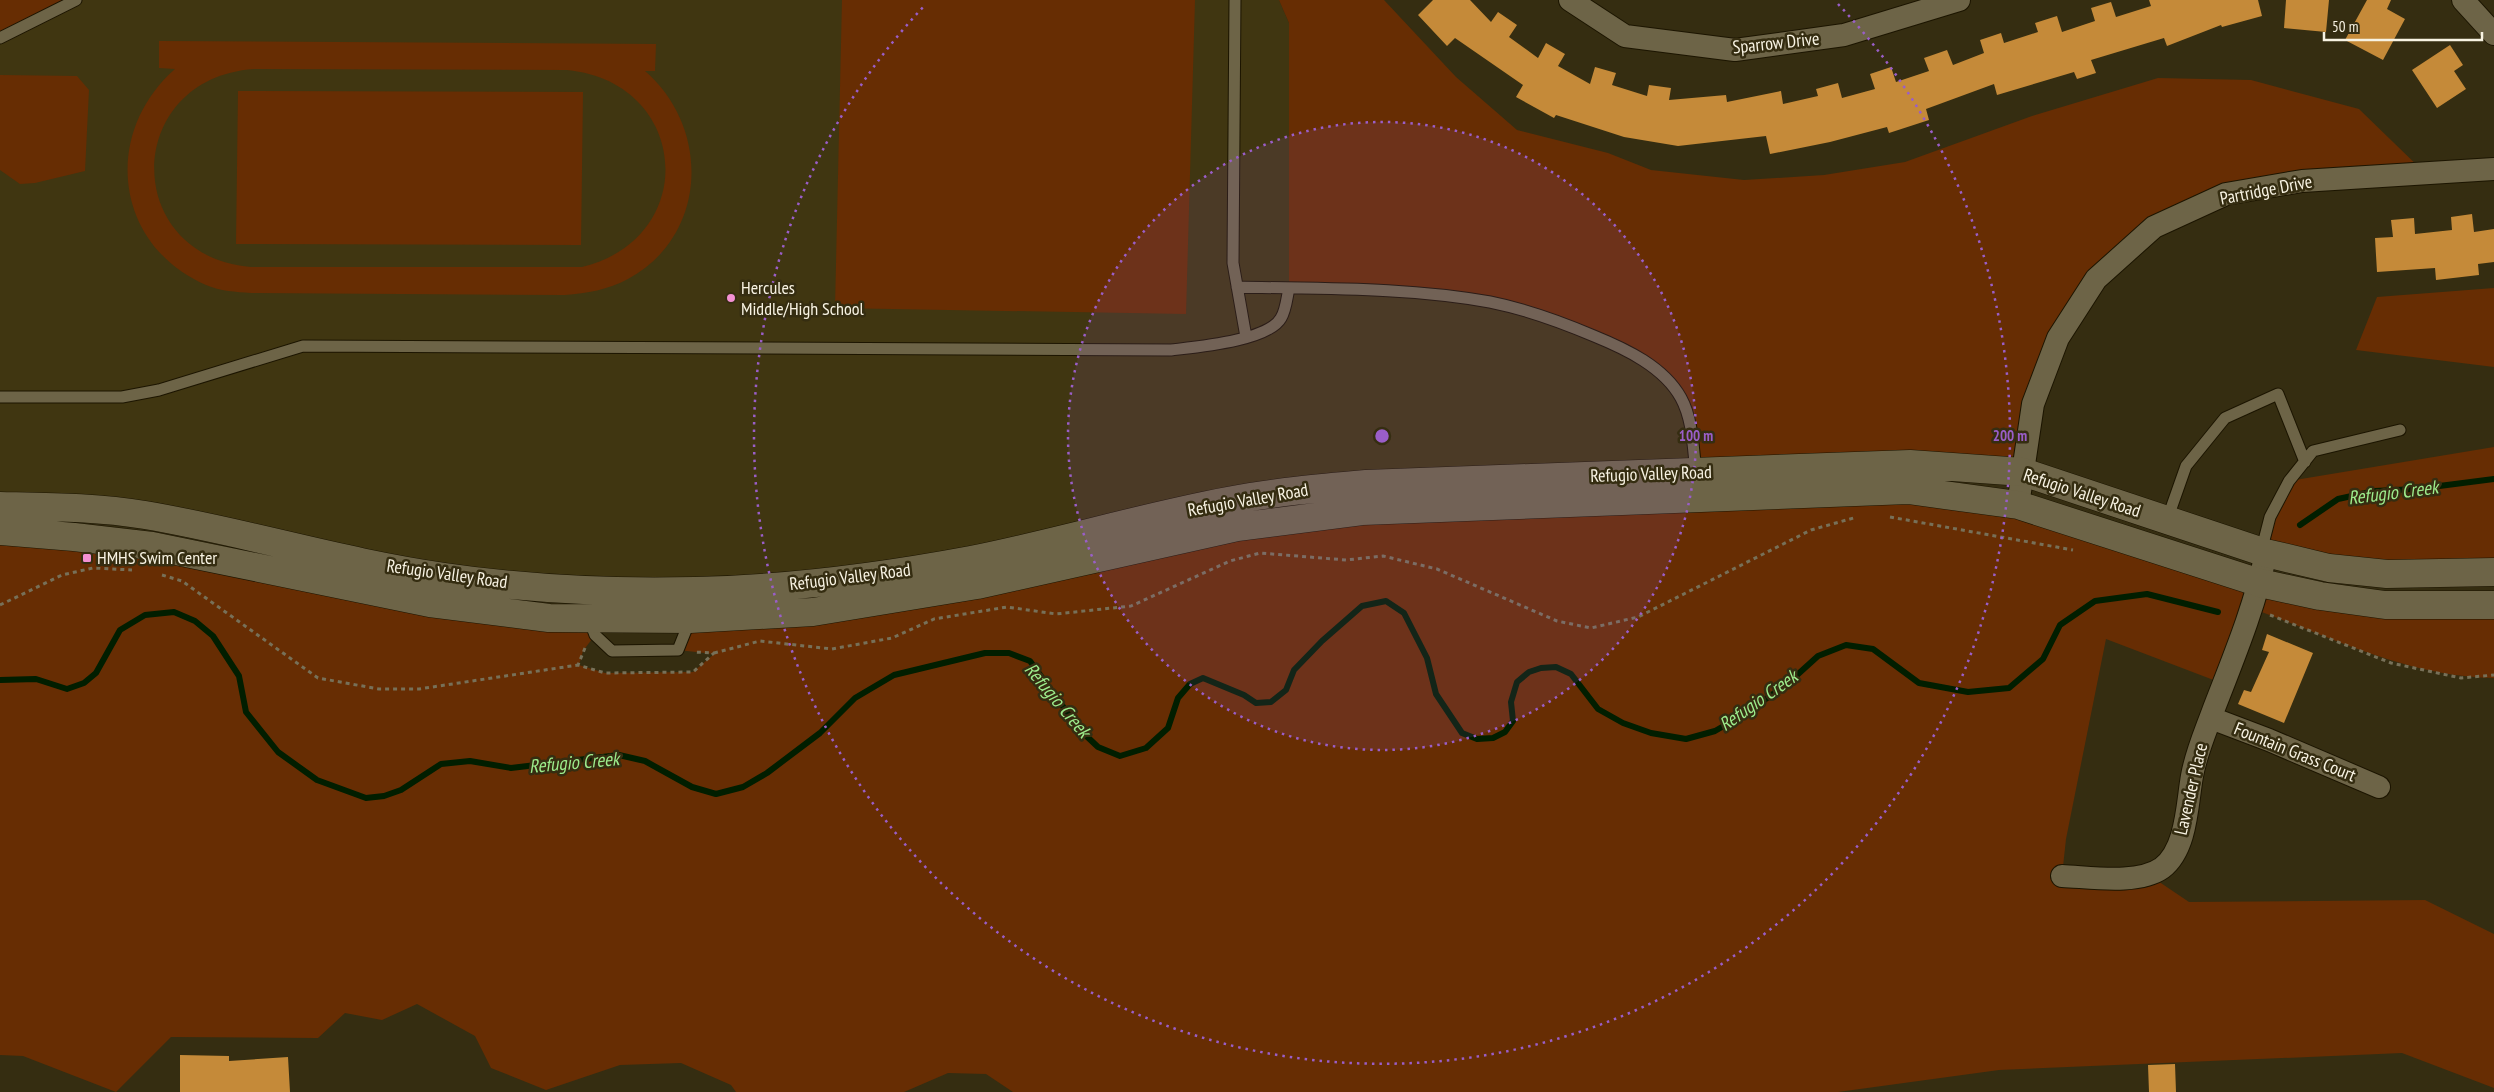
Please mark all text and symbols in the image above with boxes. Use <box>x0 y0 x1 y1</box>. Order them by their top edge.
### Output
scale bar <box>2324 10 2482 42</box>
text: 50 m <box>2332 17 2358 36</box>
street label: Sparrow Drive <box>1731 27 1820 58</box>
street label: Partridge Drive <box>2218 169 2314 210</box>
place label: Hercules Middle/High School <box>741 276 865 320</box>
marker: Hercules Middle/High School <box>725 292 737 304</box>
text: 100 m <box>1679 426 1713 445</box>
text: 200 m <box>1993 426 2027 445</box>
centre of rings <box>1373 427 1391 445</box>
street label: Refugio Valley Road <box>1590 460 1712 487</box>
street label: Refugio Valley Road <box>2021 463 2144 522</box>
water label: Refugio Creek <box>2347 474 2442 509</box>
street label: Refugio Valley Road <box>1186 478 1310 521</box>
place label: HMHS Swim Center <box>97 546 217 569</box>
marker: HMHS Swim Center <box>81 552 93 564</box>
street label: Refugio Valley Road <box>385 554 509 593</box>
street label: Refugio Valley Road <box>788 558 912 595</box>
water label: Refugio Creek <box>1020 658 1098 744</box>
water label: Refugio Creek <box>1714 663 1804 736</box>
street label: Fountain Grass Court <box>2231 717 2359 786</box>
street label: Lavender Place <box>2169 741 2212 837</box>
water label: Refugio Creek <box>528 746 623 778</box>

